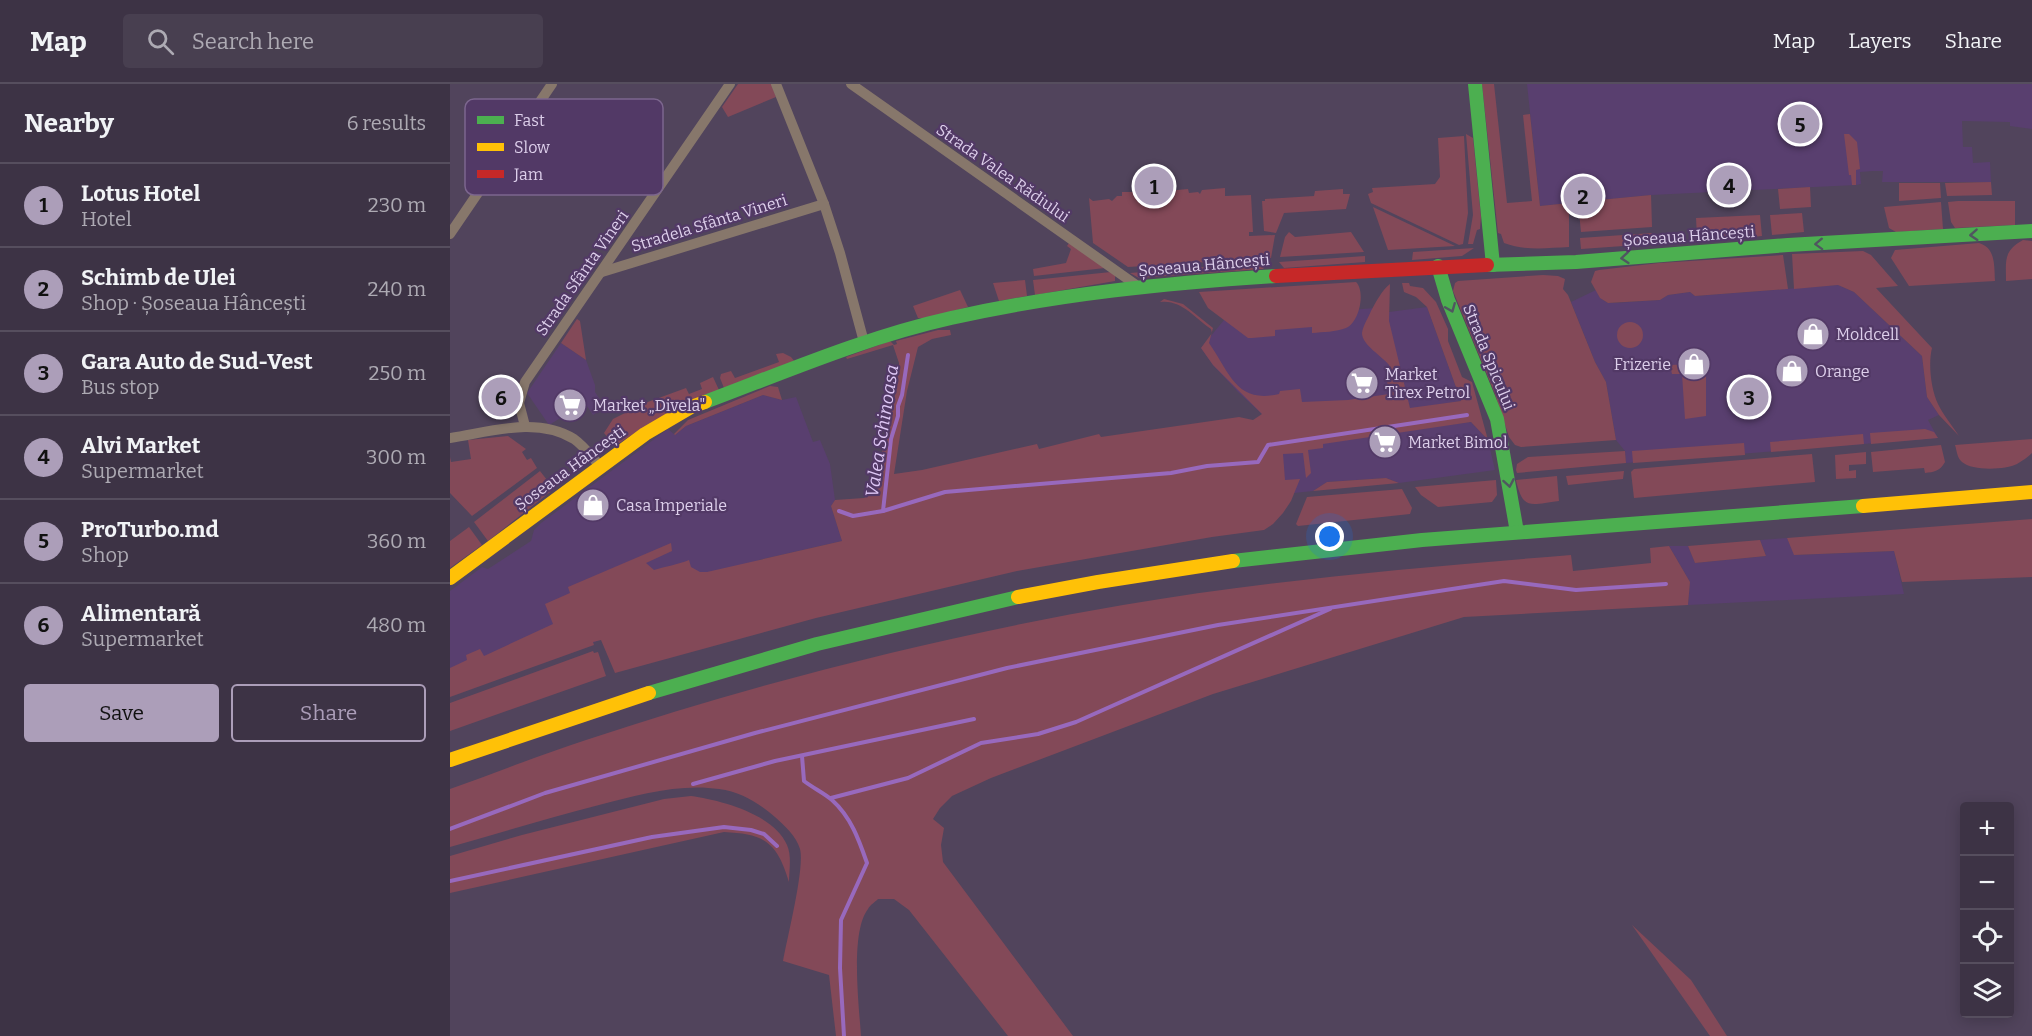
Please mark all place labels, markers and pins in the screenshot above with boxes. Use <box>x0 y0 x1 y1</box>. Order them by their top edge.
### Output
pin: 5 <box>1780 102 1820 147</box>
pin: 4 <box>1710 162 1748 208</box>
pin: 1 <box>1134 164 1174 208</box>
pin: 2 <box>1564 174 1602 218</box>
shop icon: Moldcell <box>1795 316 1831 352</box>
place label: Moldcell <box>1836 325 1900 344</box>
shop icon: Frizerie <box>1676 346 1712 382</box>
shop icon: Orange <box>1774 353 1810 389</box>
place label: Frizerie <box>1614 355 1671 374</box>
place label: Orange <box>1815 362 1870 381</box>
supermarket icon: Market Tirex Petrol <box>1344 365 1380 401</box>
place label: Market Tirex Petrol <box>1385 365 1470 402</box>
pin: 6 <box>482 374 520 420</box>
pin: 3 <box>1730 374 1768 420</box>
supermarket icon: Market „Divela" <box>552 387 588 423</box>
place label: Market „Divela" <box>593 396 706 415</box>
supermarket icon: Market Bimol <box>1367 424 1403 460</box>
place label: Market Bimol <box>1408 433 1508 452</box>
shop icon: Casa Imperiale <box>575 487 611 523</box>
place label: Casa Imperiale <box>616 496 727 515</box>

